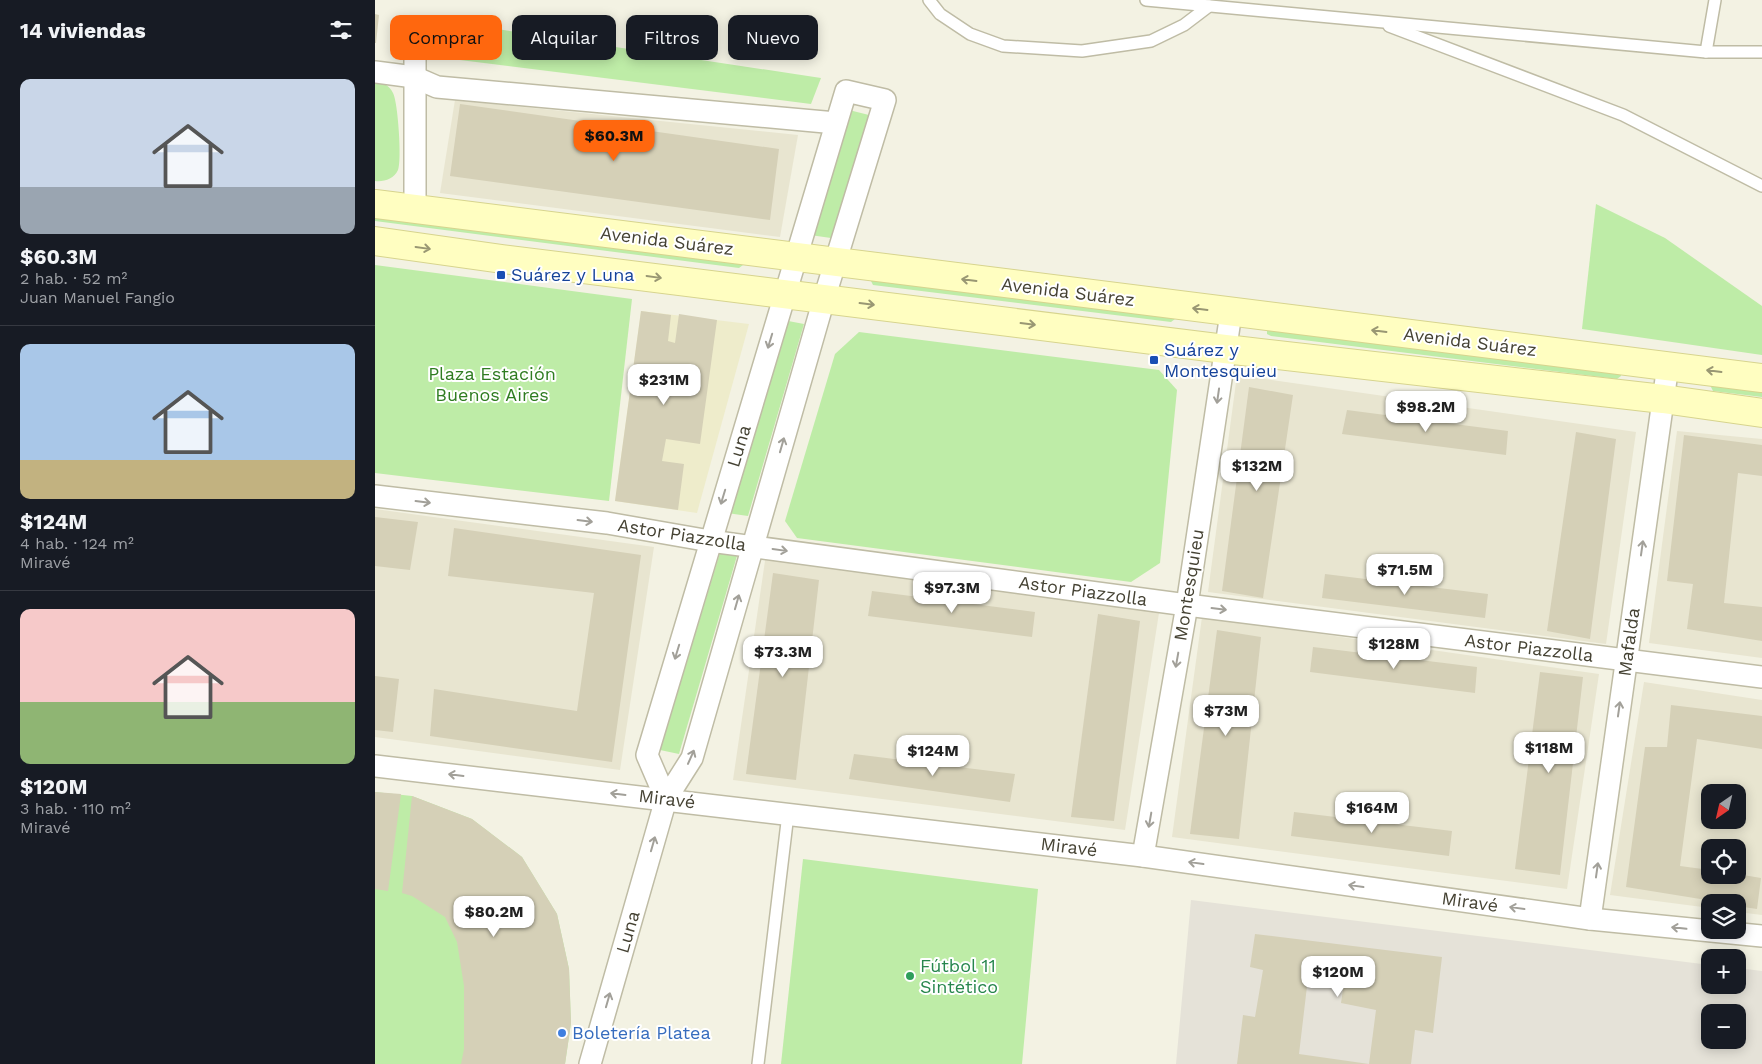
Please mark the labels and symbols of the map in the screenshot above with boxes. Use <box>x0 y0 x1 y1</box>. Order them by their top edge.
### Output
pin: $60.3M <box>573 120 655 162</box>
street label: Avenida Suárez <box>599 222 735 259</box>
one-way arrow <box>415 243 431 253</box>
place label: Suárez y Luna <box>511 264 634 285</box>
marker: Suárez y Luna <box>495 269 507 281</box>
one-way arrow <box>646 272 662 282</box>
street label: Avenida Suárez <box>1000 273 1136 310</box>
one-way arrow <box>962 274 978 284</box>
one-way arrow <box>859 299 875 309</box>
one-way arrow <box>1192 304 1208 314</box>
one-way arrow <box>1020 319 1036 329</box>
street label: Avenida Suárez <box>1402 323 1538 360</box>
one-way arrow <box>1371 326 1387 336</box>
one-way arrow <box>764 332 774 348</box>
place label: Suárez y Montesquieu <box>1164 339 1277 381</box>
marker: Suárez y Montesquieu <box>1148 354 1160 366</box>
park label: Plaza Estación Buenos Aires <box>428 363 556 405</box>
pin: $231M <box>629 364 699 406</box>
one-way arrow <box>1706 366 1722 376</box>
one-way arrow <box>1213 387 1223 403</box>
pin: $98.2M <box>1385 390 1467 433</box>
street label: Luna <box>722 422 755 469</box>
one-way arrow <box>777 438 787 454</box>
pin: $132M <box>1222 450 1292 492</box>
one-way arrow <box>718 488 728 504</box>
one-way arrow <box>415 497 431 507</box>
street label: Astor Piazzolla <box>616 514 748 555</box>
one-way arrow <box>577 516 593 526</box>
street label: Montesquieu <box>1169 527 1208 642</box>
one-way arrow <box>1637 541 1647 557</box>
one-way arrow <box>772 545 788 555</box>
pin: $71.5M <box>1364 554 1446 596</box>
street label: Astor Piazzolla <box>1017 571 1149 610</box>
pin: $97.3M <box>911 572 993 614</box>
one-way arrow <box>733 594 742 610</box>
one-way arrow <box>1210 604 1226 614</box>
street label: Mafalda <box>1613 606 1644 678</box>
pin: $128M <box>1359 628 1429 670</box>
street label: Astor Piazzolla <box>1463 629 1595 666</box>
pin: $73.3M <box>742 636 824 678</box>
one-way arrow <box>672 644 682 660</box>
one-way arrow <box>1172 652 1182 668</box>
pin: $73M <box>1196 694 1256 737</box>
one-way arrow <box>1614 702 1624 718</box>
pin: $118M <box>1514 732 1584 774</box>
pin: $124M <box>898 734 968 777</box>
one-way arrow <box>686 750 696 765</box>
one-way arrow <box>449 770 465 780</box>
north arrow <box>1701 784 1746 829</box>
street label: Miravé <box>638 785 697 812</box>
one-way arrow <box>610 789 626 799</box>
pin: $164M <box>1337 792 1407 834</box>
one-way arrow <box>1144 812 1154 828</box>
street label: Miravé <box>1040 833 1099 860</box>
one-way arrow <box>649 837 659 853</box>
one-way arrow <box>1188 858 1204 868</box>
one-way arrow <box>1592 863 1602 879</box>
one-way arrow <box>1349 881 1365 891</box>
street label: Miravé <box>1440 887 1500 916</box>
pin: $80.2M <box>453 896 535 938</box>
one-way arrow <box>1510 903 1526 913</box>
street label: Luna <box>611 908 644 955</box>
one-way arrow <box>1671 923 1687 933</box>
place label: Fútbol 11 Sintético <box>920 955 998 997</box>
pin: $120M <box>1303 956 1373 998</box>
marker: Fútbol 11 Sintético <box>904 970 916 982</box>
one-way arrow <box>604 993 614 1009</box>
place label: Boletería Platea <box>572 1022 711 1043</box>
marker: Boletería Platea <box>556 1027 568 1039</box>

